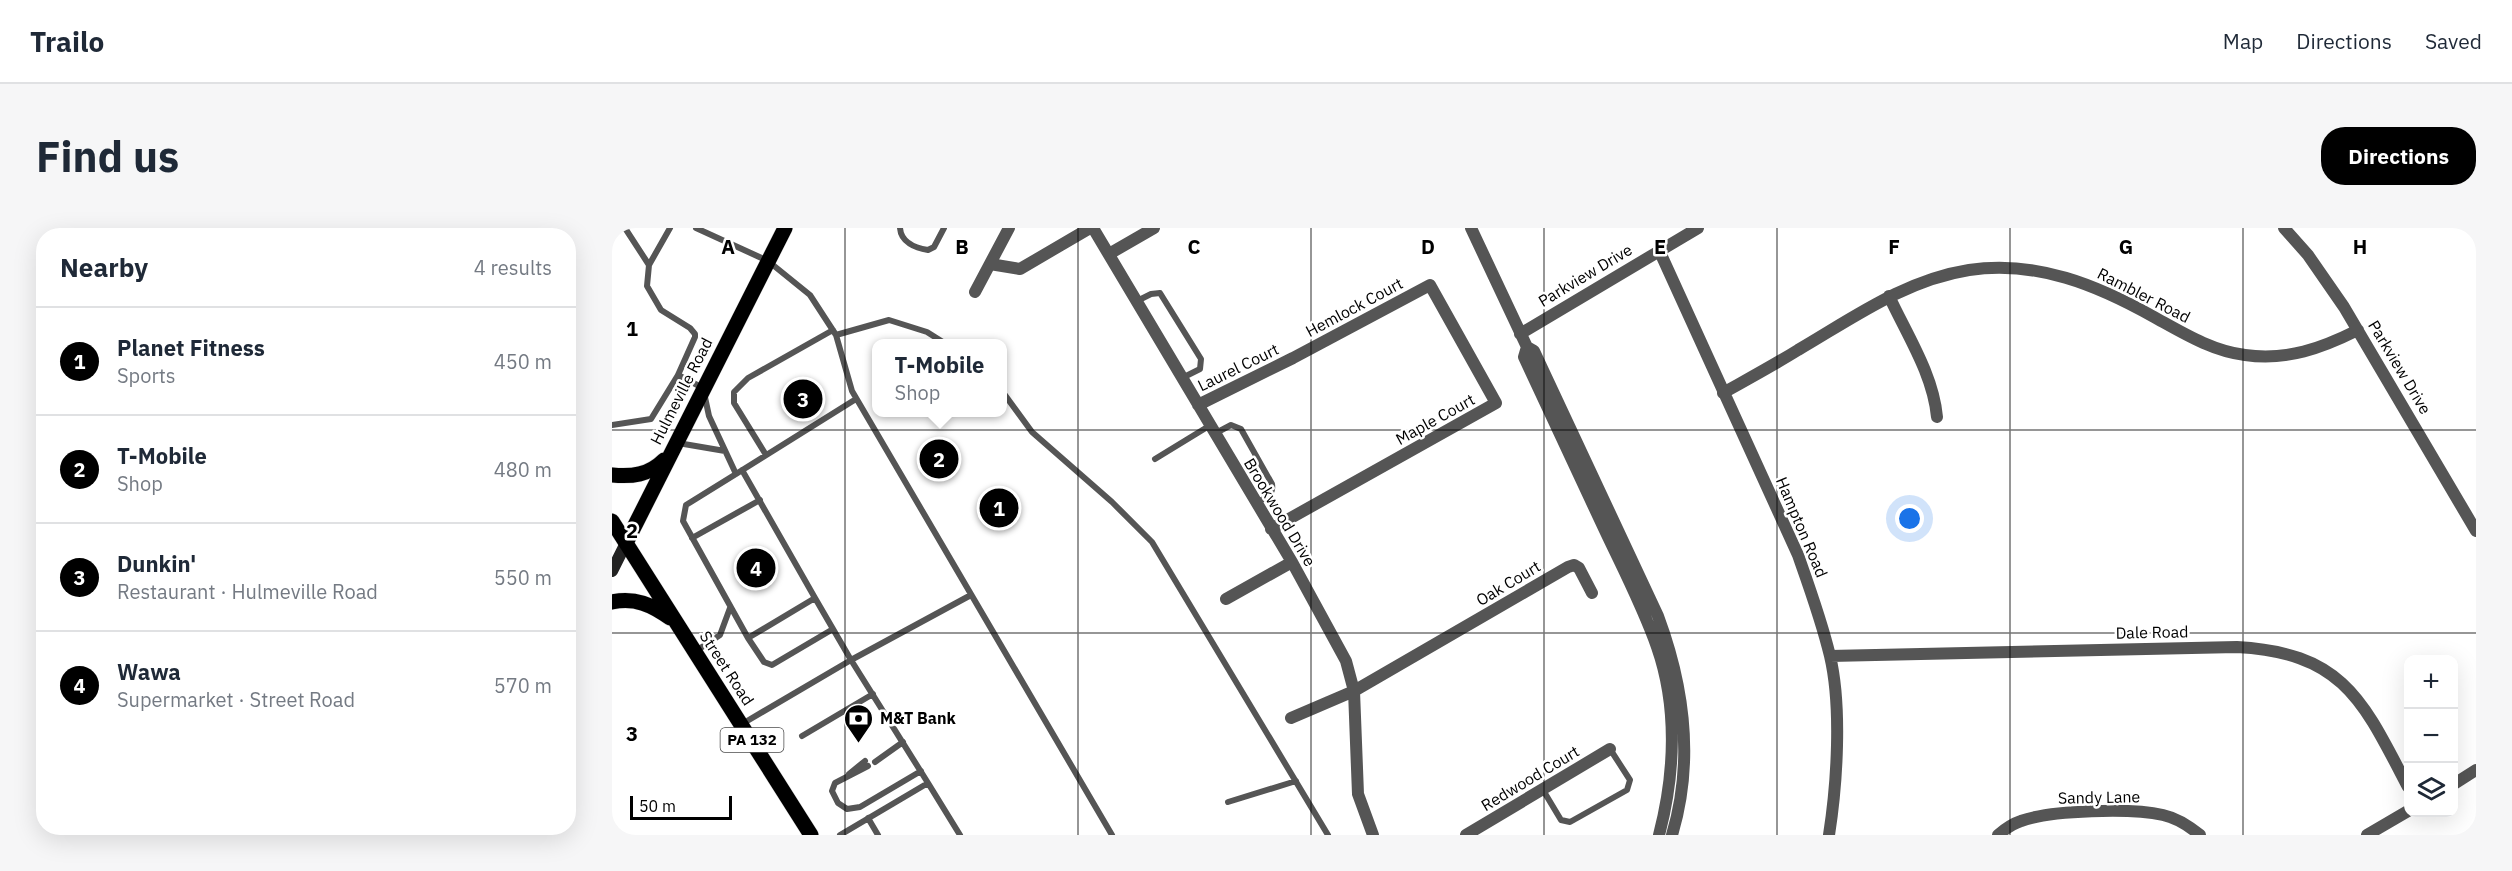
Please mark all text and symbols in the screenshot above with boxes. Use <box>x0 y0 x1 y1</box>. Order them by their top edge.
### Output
text: Trailo <box>30 23 104 60</box>
text: Map <box>2223 27 2263 55</box>
text: Directions <box>2296 27 2392 55</box>
text: Saved <box>2425 27 2482 55</box>
button: Directions <box>2321 127 2476 185</box>
text: Find us <box>36 129 179 184</box>
text: A <box>721 233 735 260</box>
text: B <box>955 233 969 260</box>
text: C <box>1187 233 1201 260</box>
text: D <box>1421 233 1435 260</box>
text: E <box>1654 233 1666 260</box>
text: F <box>1888 233 1900 260</box>
text: G <box>2119 233 2133 260</box>
text: H <box>2353 233 2367 260</box>
street label: Parkview Drive <box>1534 239 1636 311</box>
text: Nearby <box>60 250 148 284</box>
text: 4 results <box>474 254 552 281</box>
street label: Rambler Road <box>2094 263 2194 327</box>
street label: Hemlock Court <box>1302 273 1406 341</box>
text: 1 <box>626 315 638 342</box>
street label: Parkview Drive <box>2364 316 2436 418</box>
text: Planet Fitness <box>117 333 265 362</box>
street label: Hulmeville Road <box>645 334 717 448</box>
popup <box>872 339 1007 417</box>
street label: Laurel Court <box>1194 339 1282 395</box>
text: 1 <box>74 348 86 375</box>
text: 450 m <box>494 348 552 375</box>
text: T-Mobile <box>895 350 984 379</box>
text: Sports <box>117 362 176 389</box>
pin: 3 <box>784 376 822 422</box>
text: Shop <box>895 379 940 406</box>
street label: Maple Court <box>1392 389 1478 449</box>
pin: 2 <box>920 436 958 482</box>
text: T-Mobile <box>117 441 207 470</box>
street label: Brookwood Drive <box>1240 454 1320 570</box>
text: 2 <box>74 456 86 483</box>
text: 480 m <box>494 456 552 483</box>
text: Shop <box>117 470 163 497</box>
street label: Hampton Road <box>1772 474 1832 580</box>
pin: 1 <box>980 486 1018 530</box>
your location <box>1895 504 1924 533</box>
text: 2 <box>626 517 638 544</box>
pin: 4 <box>736 546 776 590</box>
text: Dunkin' <box>117 549 196 578</box>
street label: Oak Court <box>1472 556 1544 610</box>
text: 3 <box>74 564 86 591</box>
text: 550 m <box>494 564 552 591</box>
text: Restaurant · Hulmeville Road <box>117 578 378 605</box>
street label: Dale Road <box>2115 621 2189 643</box>
street label: Street Road <box>696 627 758 709</box>
map controls <box>2404 655 2458 817</box>
button: + <box>2404 655 2458 709</box>
text: Wawa <box>117 657 181 686</box>
text: 4 <box>74 672 86 699</box>
text: 570 m <box>494 672 552 699</box>
text: Supermarket · Street Road <box>117 686 355 713</box>
bank icon: M&T Bank <box>843 702 875 744</box>
place label: M&T Bank <box>880 708 956 728</box>
button: − <box>2404 709 2458 763</box>
text: 3 <box>626 720 638 747</box>
road number: PA 132 <box>720 728 784 752</box>
street label: Redwood Court <box>1477 741 1583 815</box>
button: layers <box>2404 763 2458 817</box>
street label: Sandy Lane <box>2058 786 2141 808</box>
scale bar <box>630 793 732 820</box>
text: 50 m <box>639 796 676 816</box>

